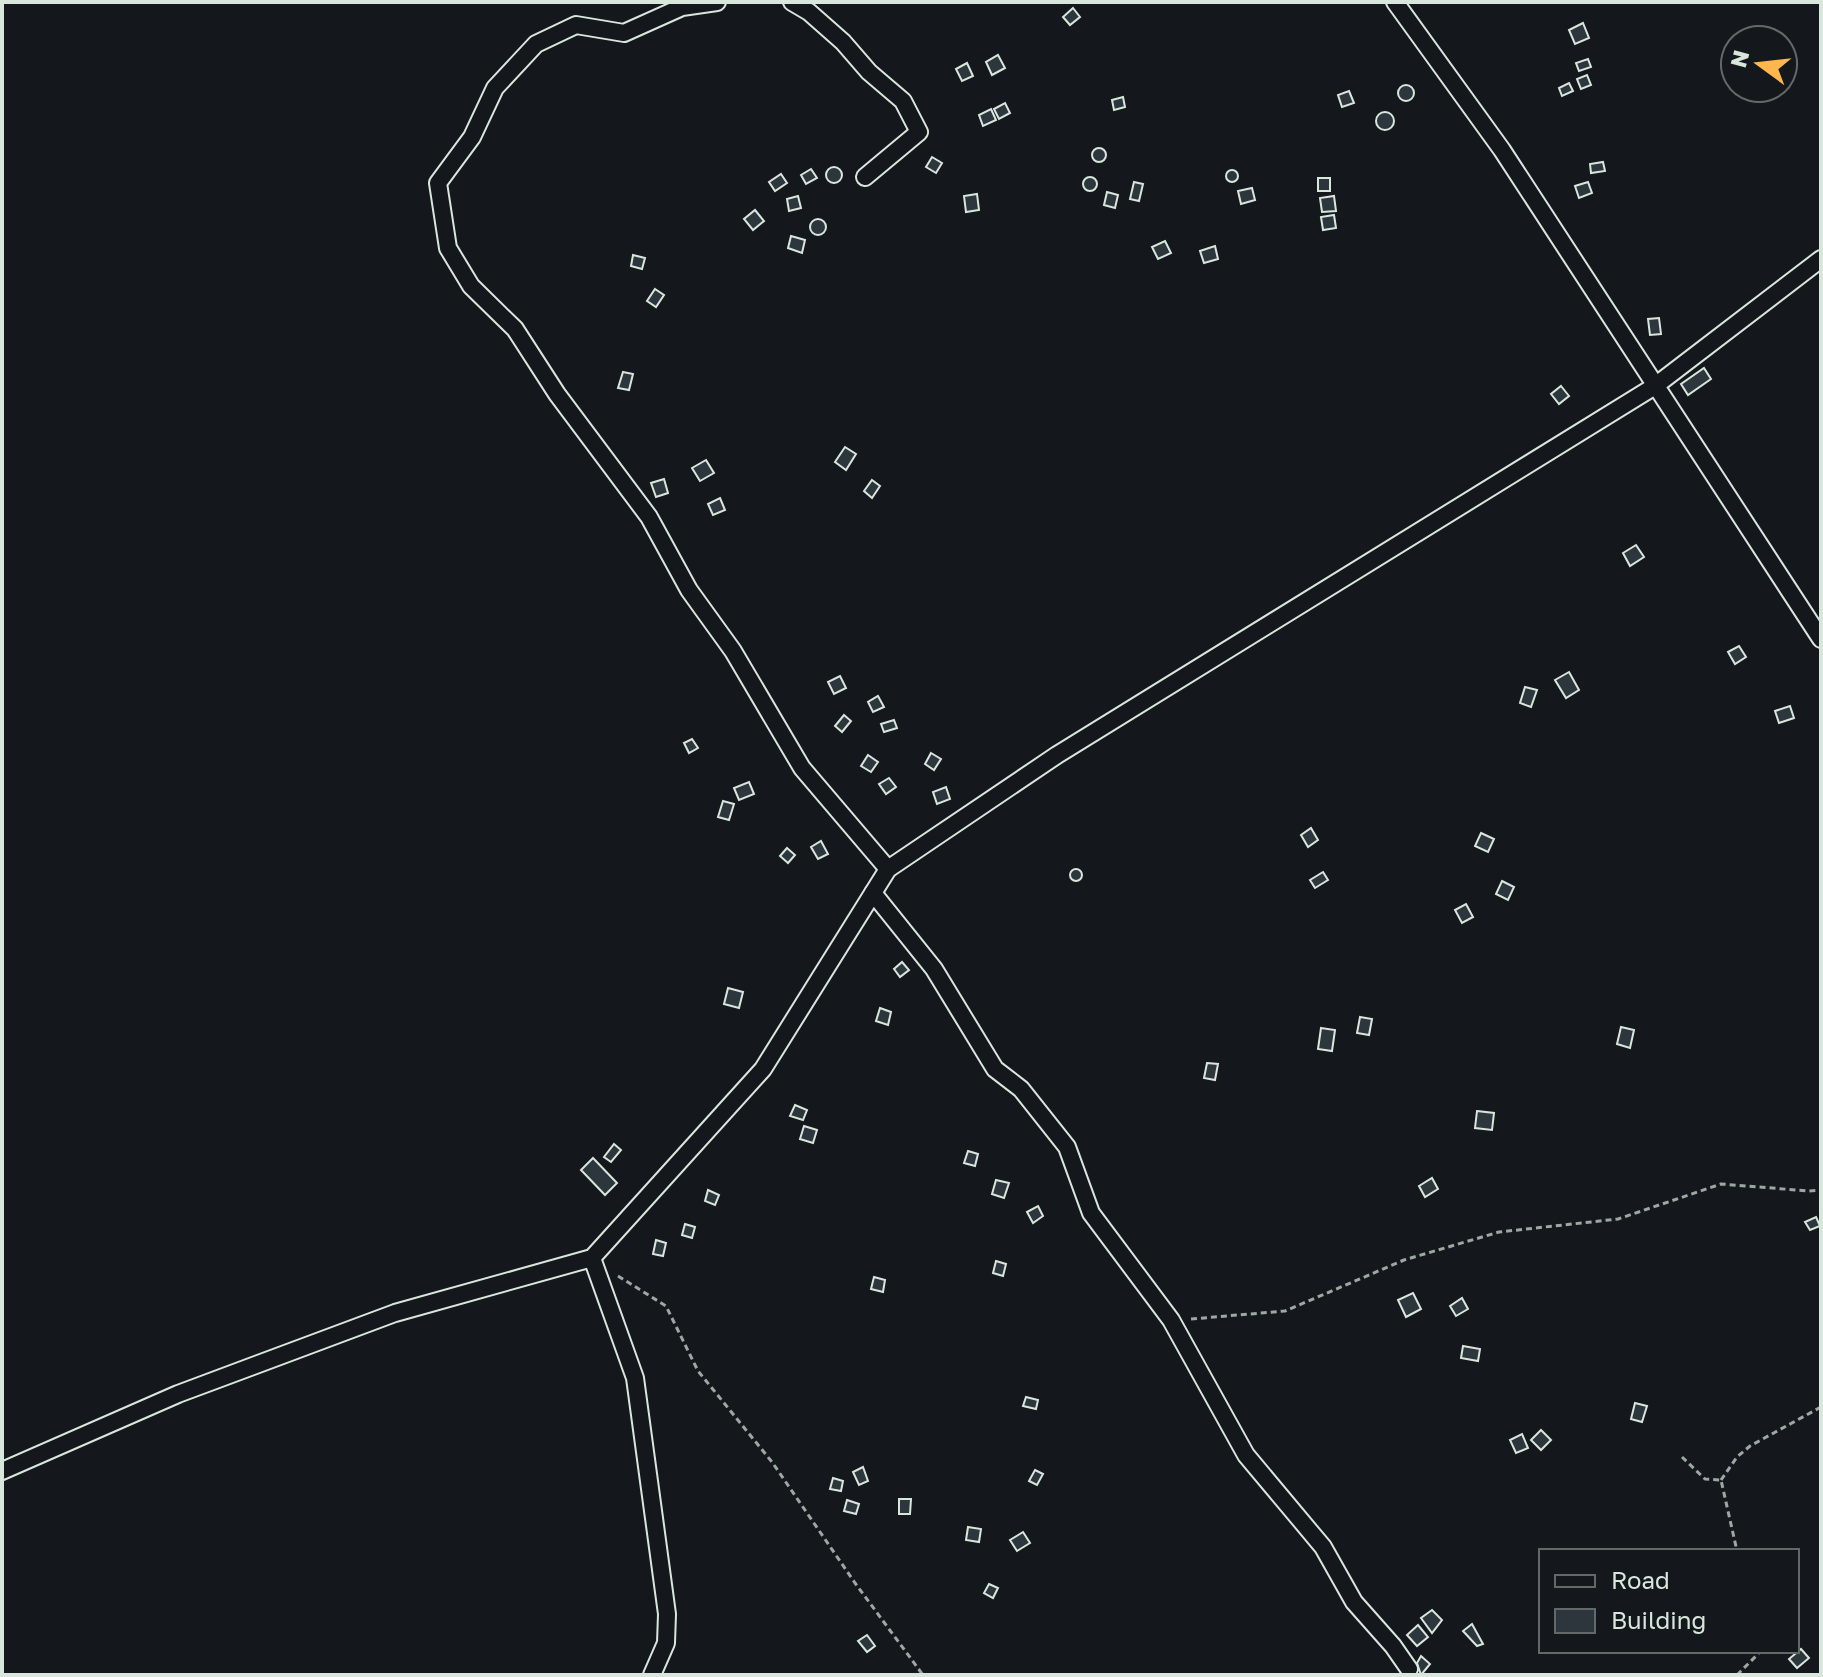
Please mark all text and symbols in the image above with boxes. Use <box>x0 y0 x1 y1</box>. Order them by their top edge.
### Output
north arrow <box>1719 24 1799 104</box>
text: N <box>1724 47 1754 70</box>
legend <box>1539 1549 1799 1653</box>
text: Road <box>1611 1565 1670 1594</box>
text: Building <box>1611 1605 1706 1634</box>

